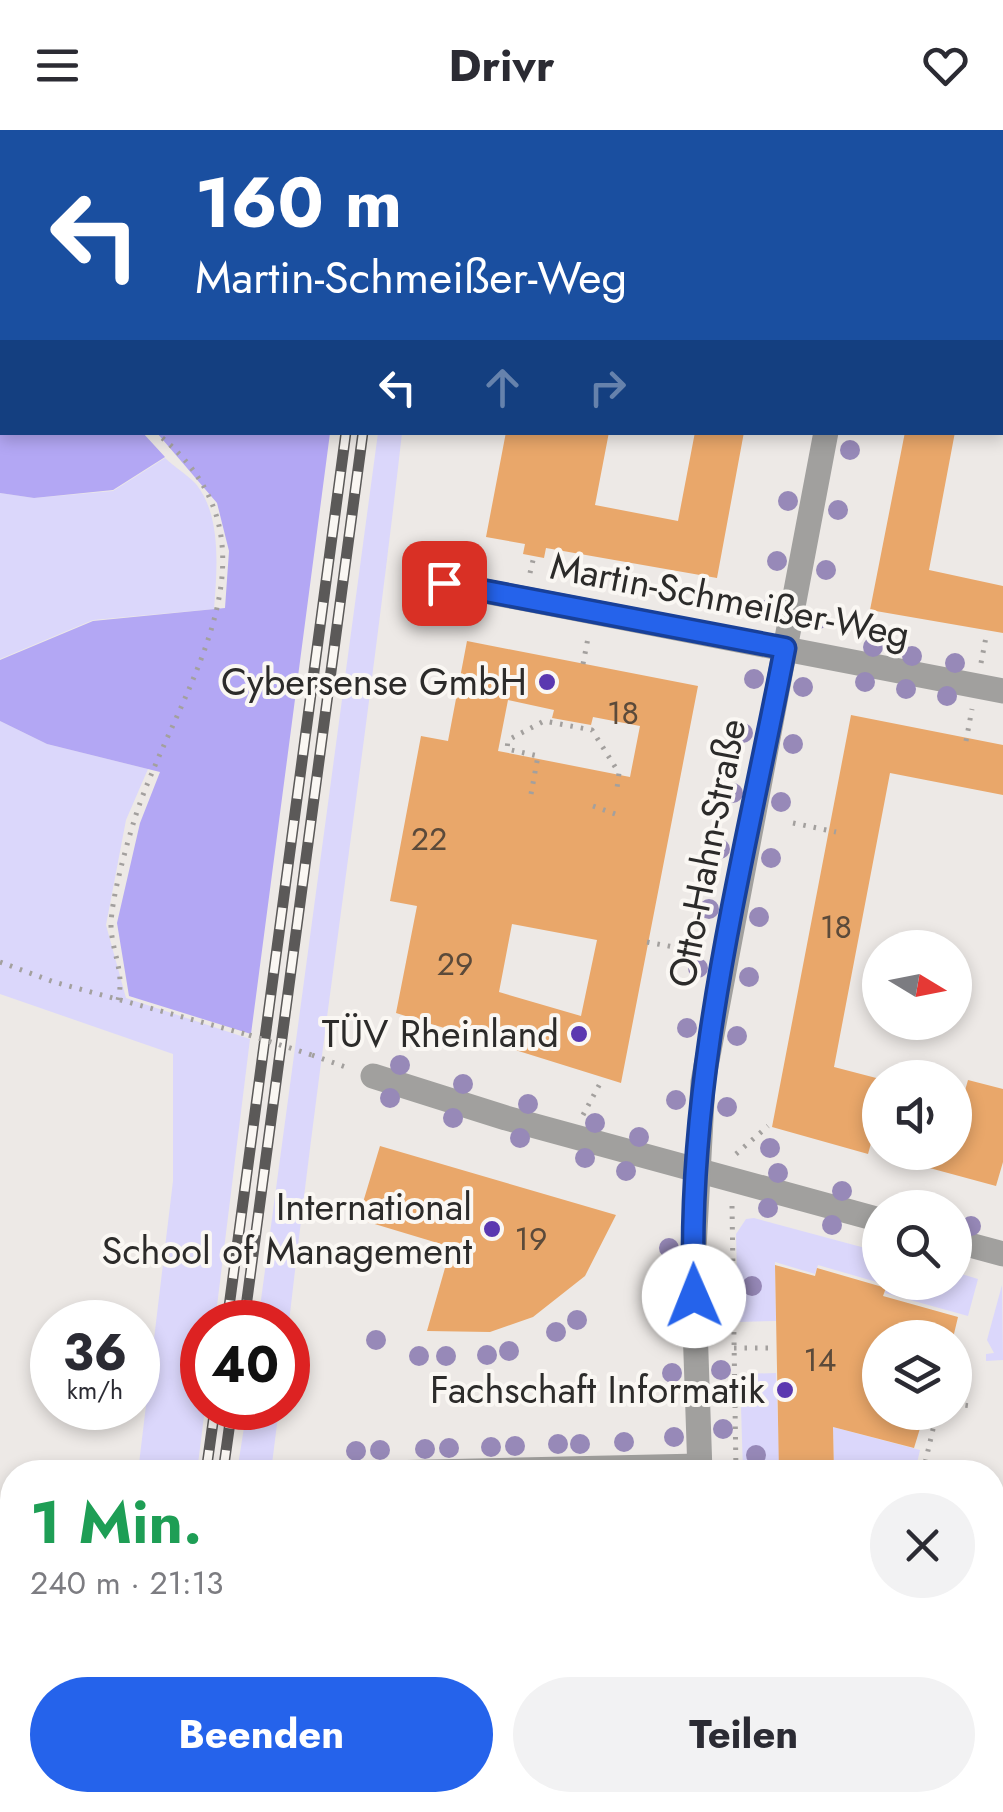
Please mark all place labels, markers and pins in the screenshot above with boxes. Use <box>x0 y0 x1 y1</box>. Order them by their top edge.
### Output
pin <box>402 541 487 626</box>
place label: Cybersense GmbH <box>221 654 527 709</box>
marker: Cybersense GmbH <box>536 671 558 693</box>
place label: TÜV Rheinland <box>322 1006 559 1061</box>
marker: TÜV Rheinland <box>568 1023 590 1045</box>
place label: International School of Management <box>102 1179 472 1278</box>
marker: International School of Management <box>481 1218 503 1240</box>
place label: Fachschaft Informatik <box>430 1362 765 1417</box>
marker: Fachschaft Informatik <box>774 1379 796 1401</box>

